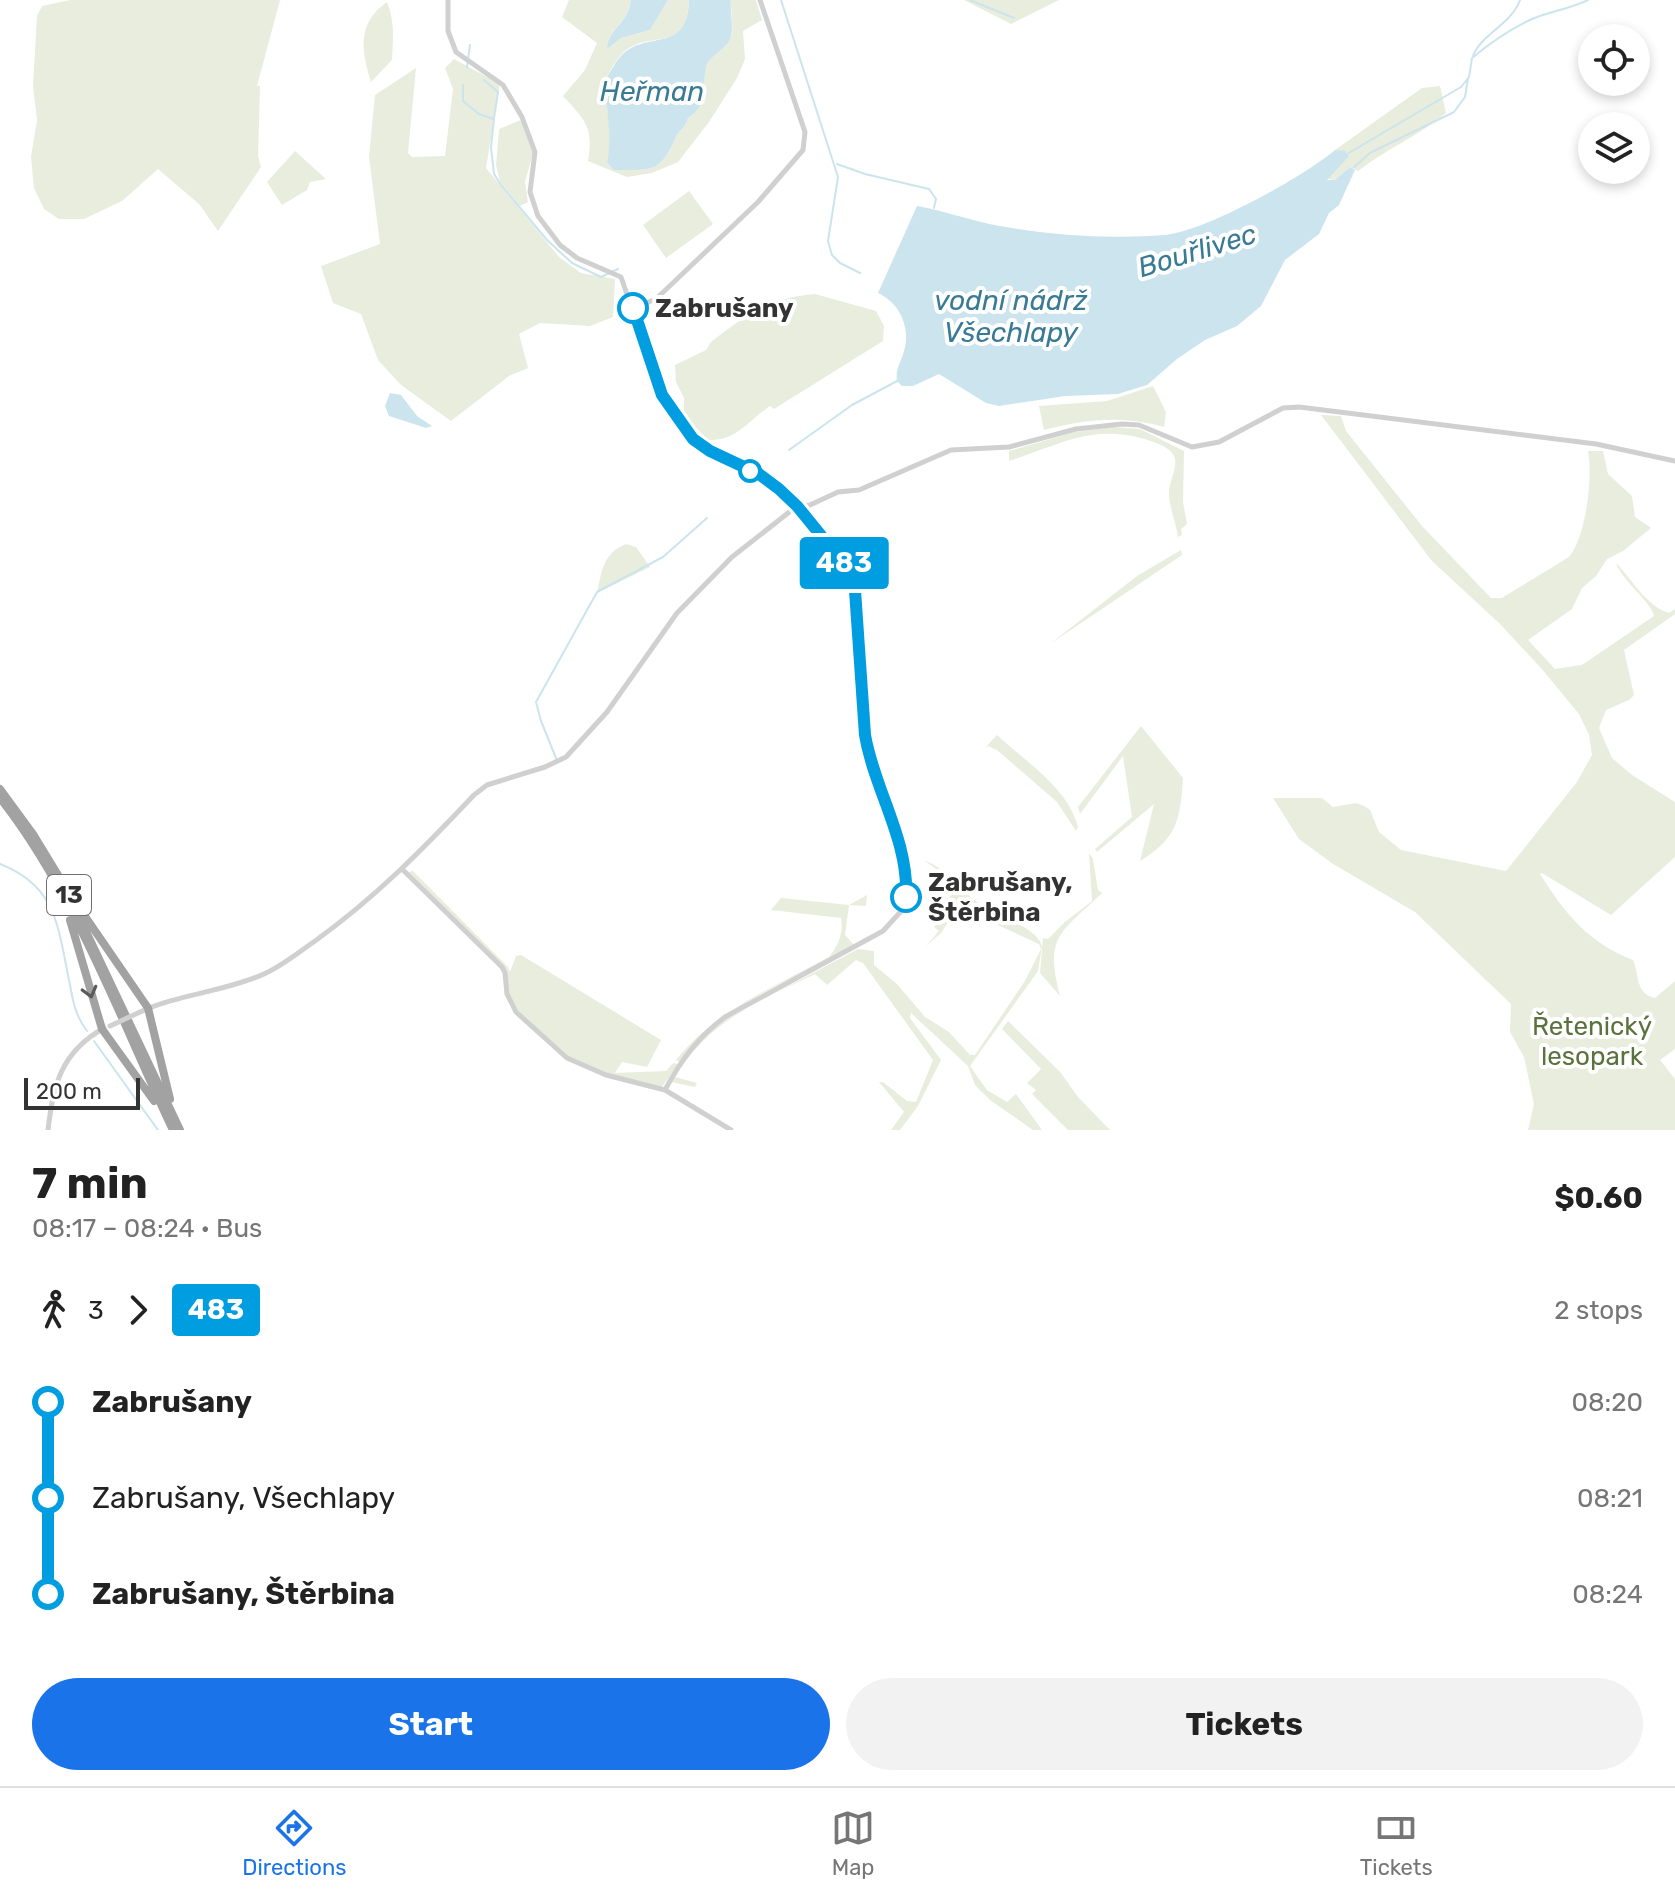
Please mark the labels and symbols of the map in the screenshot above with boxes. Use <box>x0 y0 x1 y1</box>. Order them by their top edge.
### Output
water label: Heřman <box>600 75 704 108</box>
water label: Bouřlivec <box>1134 217 1260 284</box>
water label: vodní nádrž Všechlapy <box>934 284 1088 349</box>
marker: Zabrušany <box>618 293 648 323</box>
place label: Zabrušany <box>655 293 794 324</box>
unlabelled marker <box>739 460 761 482</box>
line badge: 483 <box>798 537 890 589</box>
place label: Zabrušany, Štěrbina <box>928 867 1073 928</box>
road number: 13 <box>47 875 91 915</box>
marker: Zabrušany, Štěrbina <box>891 882 921 912</box>
one-way arrow <box>80 985 97 999</box>
park label: Řetenický lesopark <box>1532 1011 1652 1072</box>
scale bar <box>24 1074 140 1110</box>

